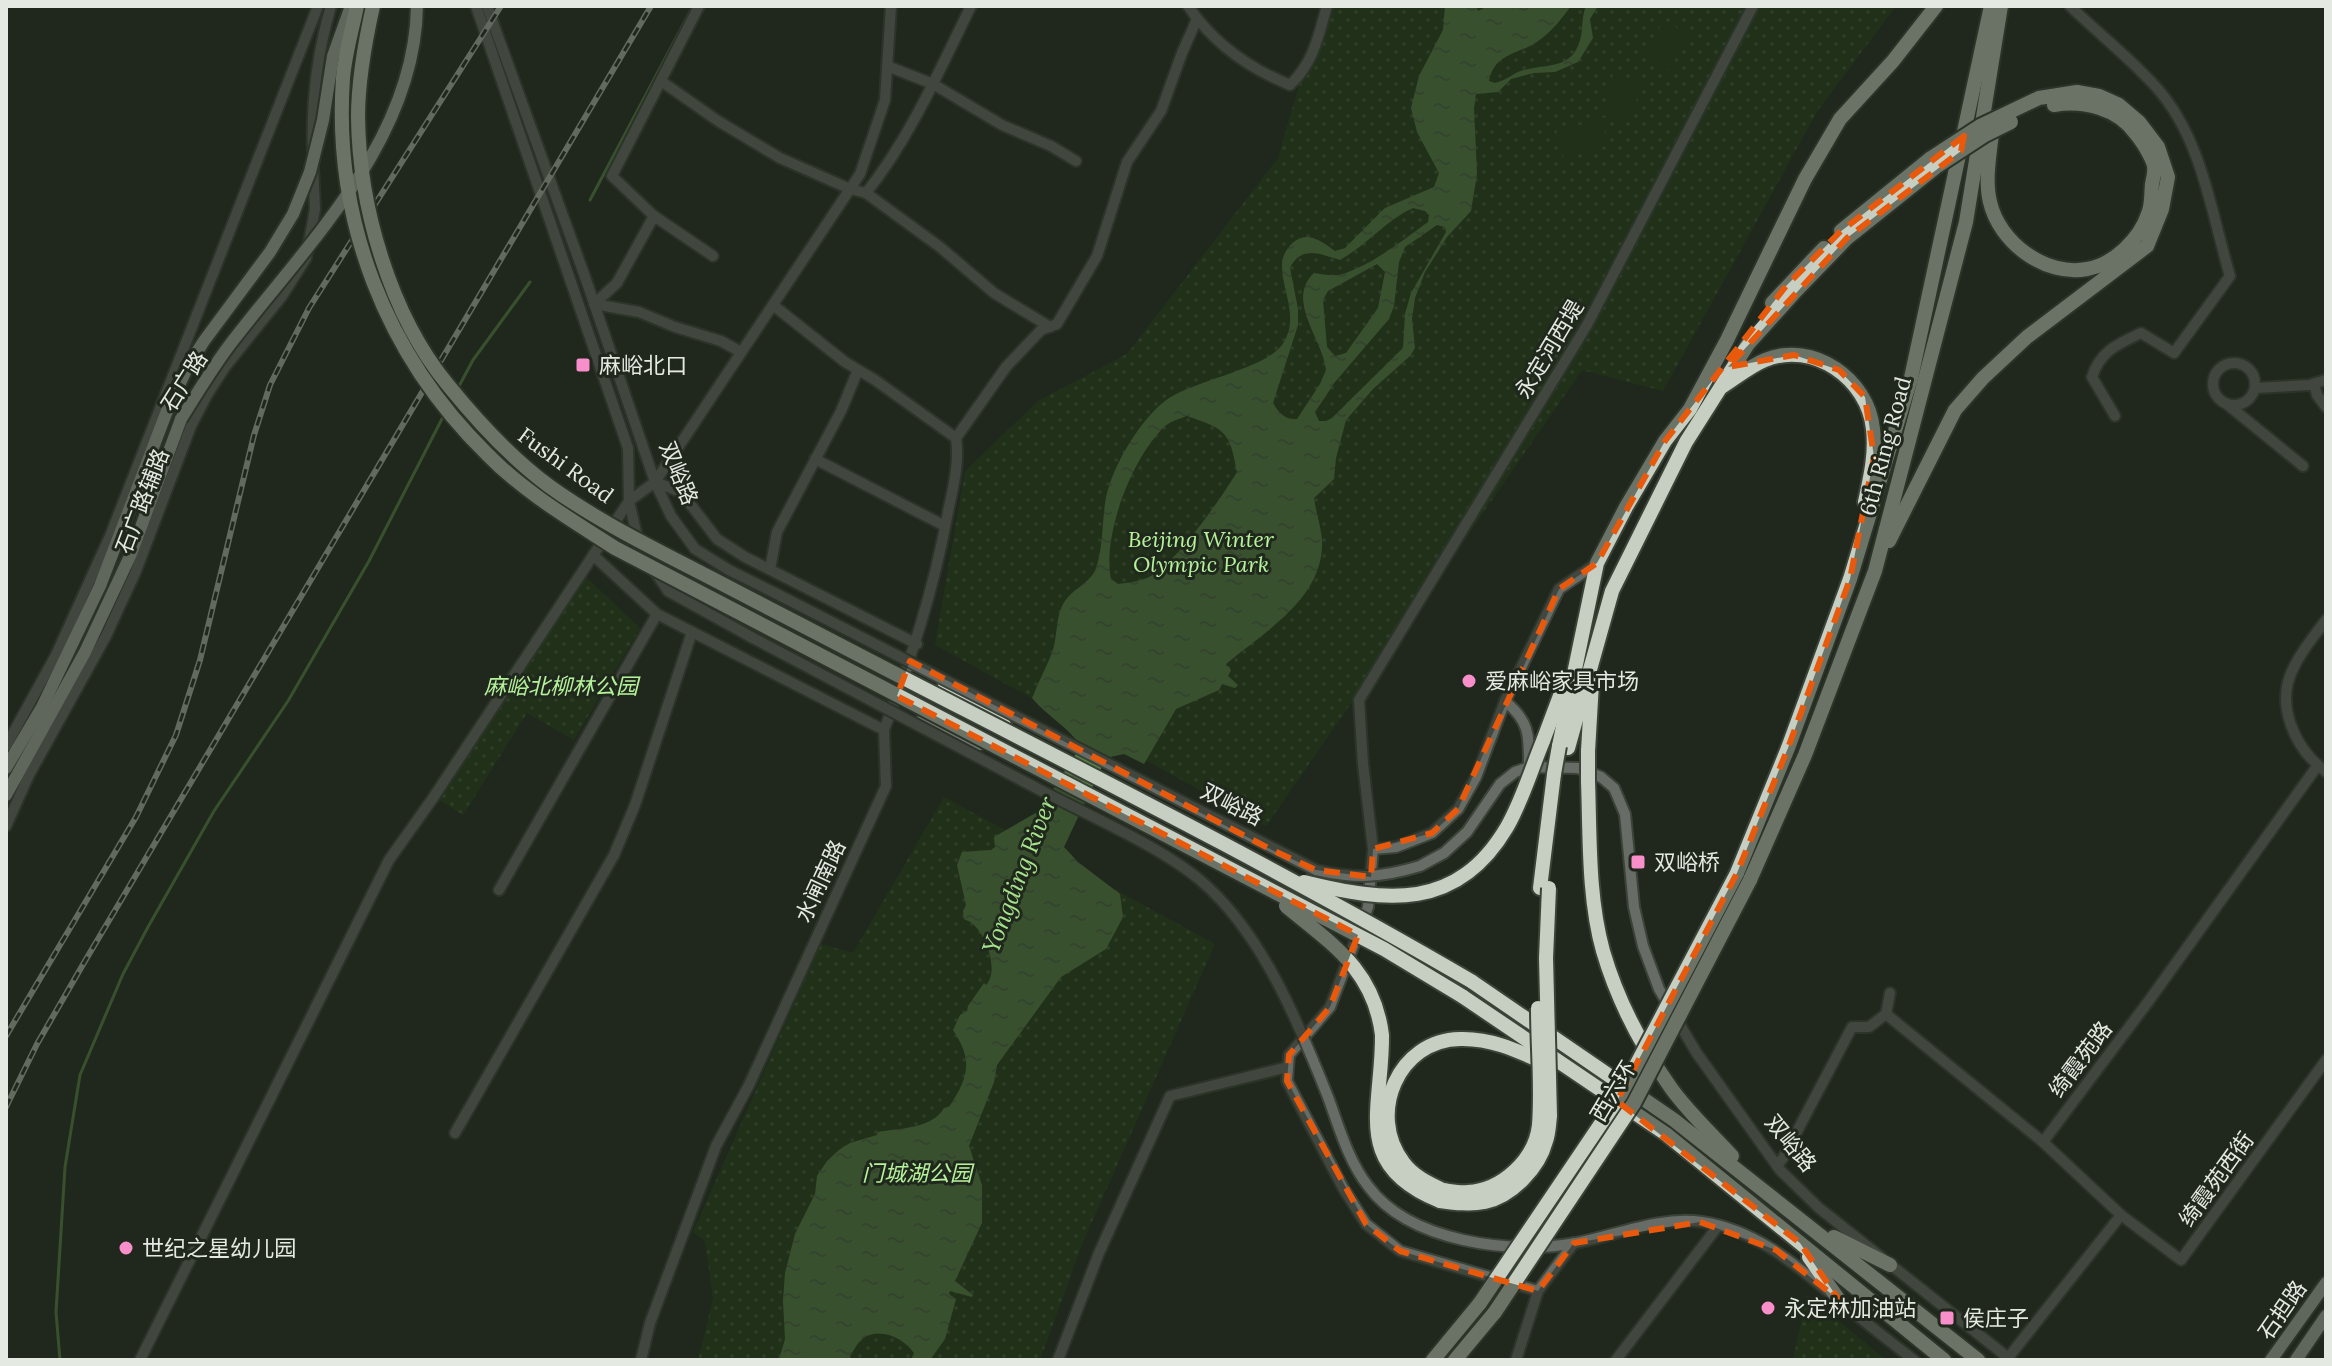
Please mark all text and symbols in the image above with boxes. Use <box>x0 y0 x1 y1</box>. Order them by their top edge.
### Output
street label: 永定河西堤 <box>1509 295 1589 403</box>
street label: 石广路 <box>155 346 213 416</box>
place label: 麻峪北口 <box>599 351 687 379</box>
marker: 麻峪北口 <box>574 356 592 374</box>
street label: 6th Ring Road <box>1853 374 1917 518</box>
street label: Fushi Road <box>513 421 619 509</box>
street label: 双峪路 <box>654 437 704 509</box>
street label: 石广路辅路 <box>109 445 175 557</box>
park label: Beijing Winter Olympic Park <box>1128 525 1275 578</box>
place label: 爱麻峪家具市场 <box>1485 667 1639 695</box>
park label: 麻峪北柳林公园 <box>484 672 641 700</box>
marker: 爱麻峪家具市场 <box>1460 672 1478 690</box>
street label: 双峪路 <box>1196 777 1268 831</box>
water label: Yongding River <box>975 792 1063 958</box>
street label: 水闸南路 <box>789 835 851 927</box>
place label: 双峪桥 <box>1654 848 1720 876</box>
marker: 双峪桥 <box>1629 853 1647 871</box>
street label: 绮霞苑路 <box>2042 1015 2118 1103</box>
street label: 西六环 <box>1584 1055 1642 1127</box>
street label: 双峪路 <box>1759 1109 1823 1177</box>
street label: 绮霞苑西街 <box>2172 1126 2260 1232</box>
park label: 门城湖公园 <box>862 1159 975 1187</box>
place label: 世纪之星幼儿园 <box>142 1234 296 1262</box>
marker: 世纪之星幼儿园 <box>117 1239 135 1257</box>
street label: 石担路 <box>2252 1275 2312 1345</box>
place label: 永定林加油站 <box>1784 1294 1916 1322</box>
marker: 永定林加油站 <box>1759 1299 1777 1317</box>
place label: 侯庄子 <box>1963 1304 2029 1332</box>
marker: 侯庄子 <box>1938 1309 1956 1327</box>

